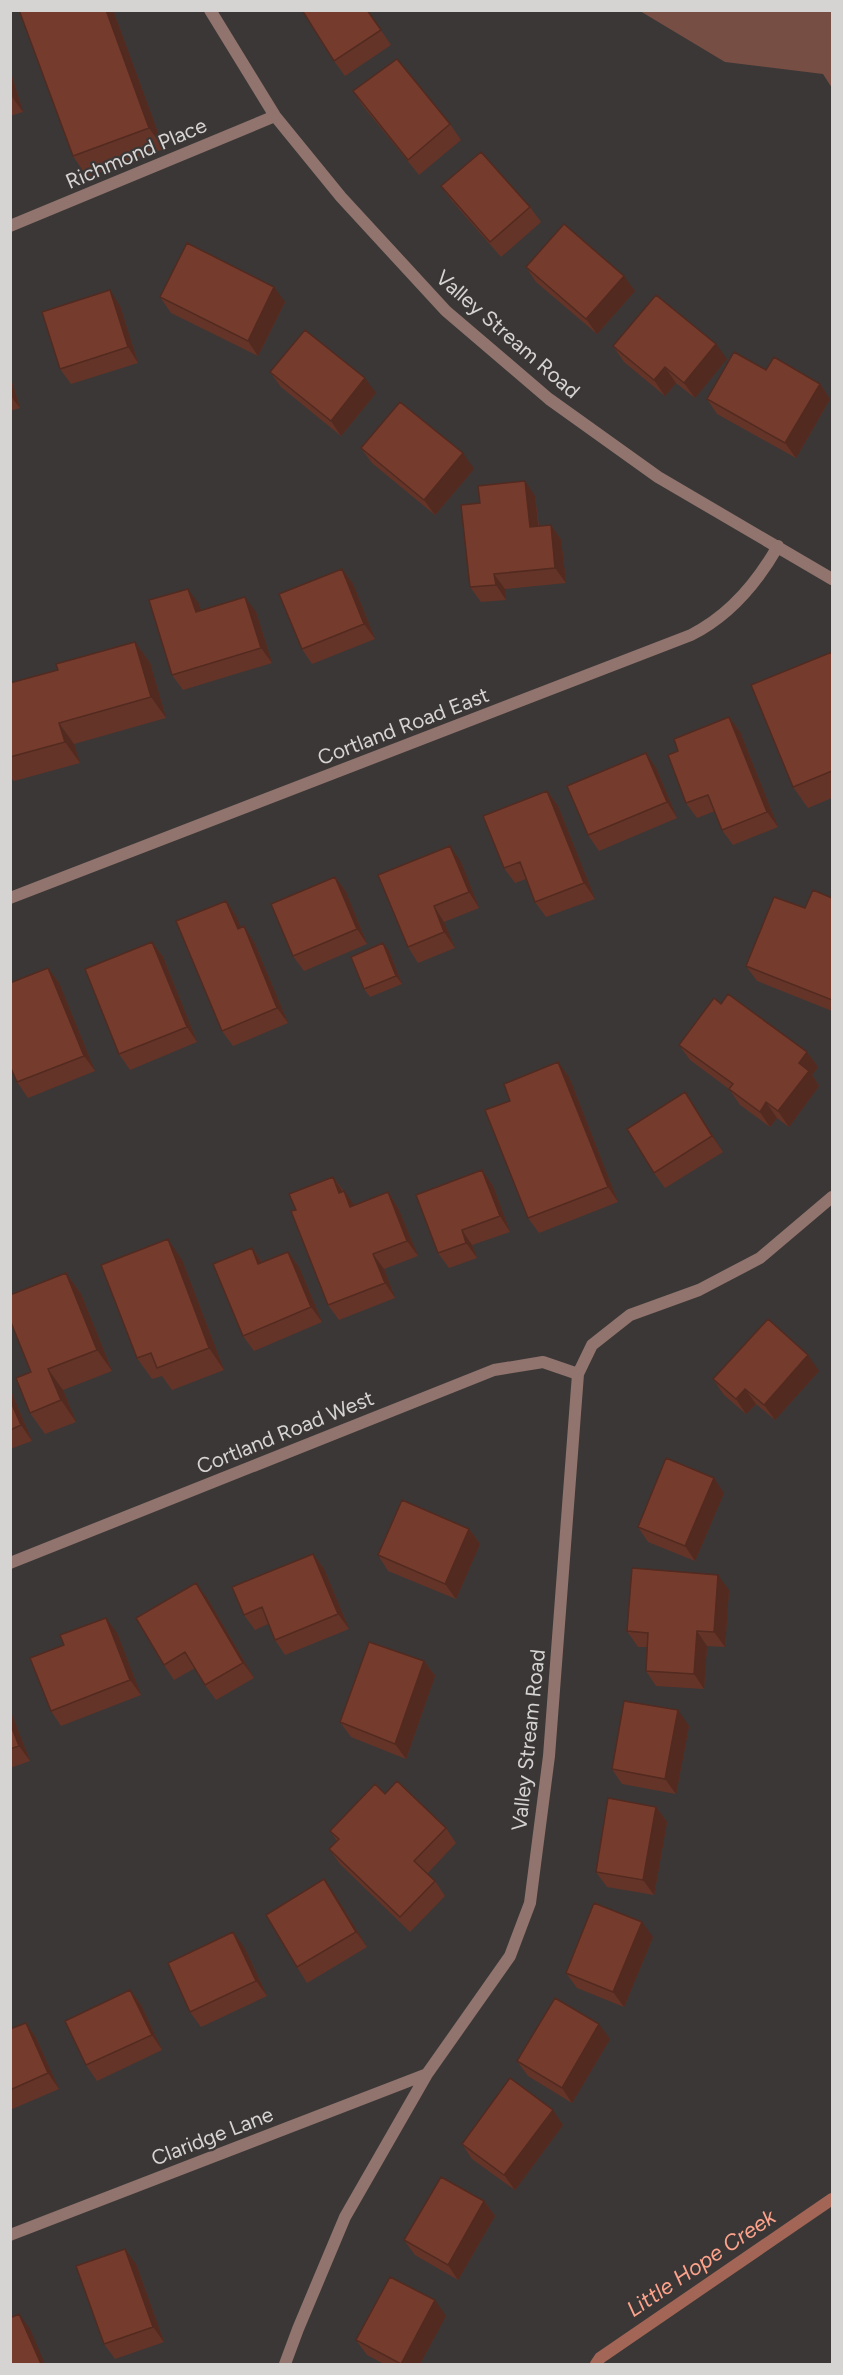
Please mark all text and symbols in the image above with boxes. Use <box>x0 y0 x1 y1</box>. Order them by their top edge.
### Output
street label: Richmond Place <box>62 112 210 194</box>
street label: Valley Stream Road <box>431 265 585 403</box>
street label: Cortland Road East <box>314 682 492 770</box>
street label: Cortland Road West <box>193 1385 377 1479</box>
street label: Valley Stream Road <box>506 1648 550 1832</box>
street label: Claridge Lane <box>148 2101 276 2171</box>
water label: Little Hope Creek <box>621 2202 782 2323</box>

